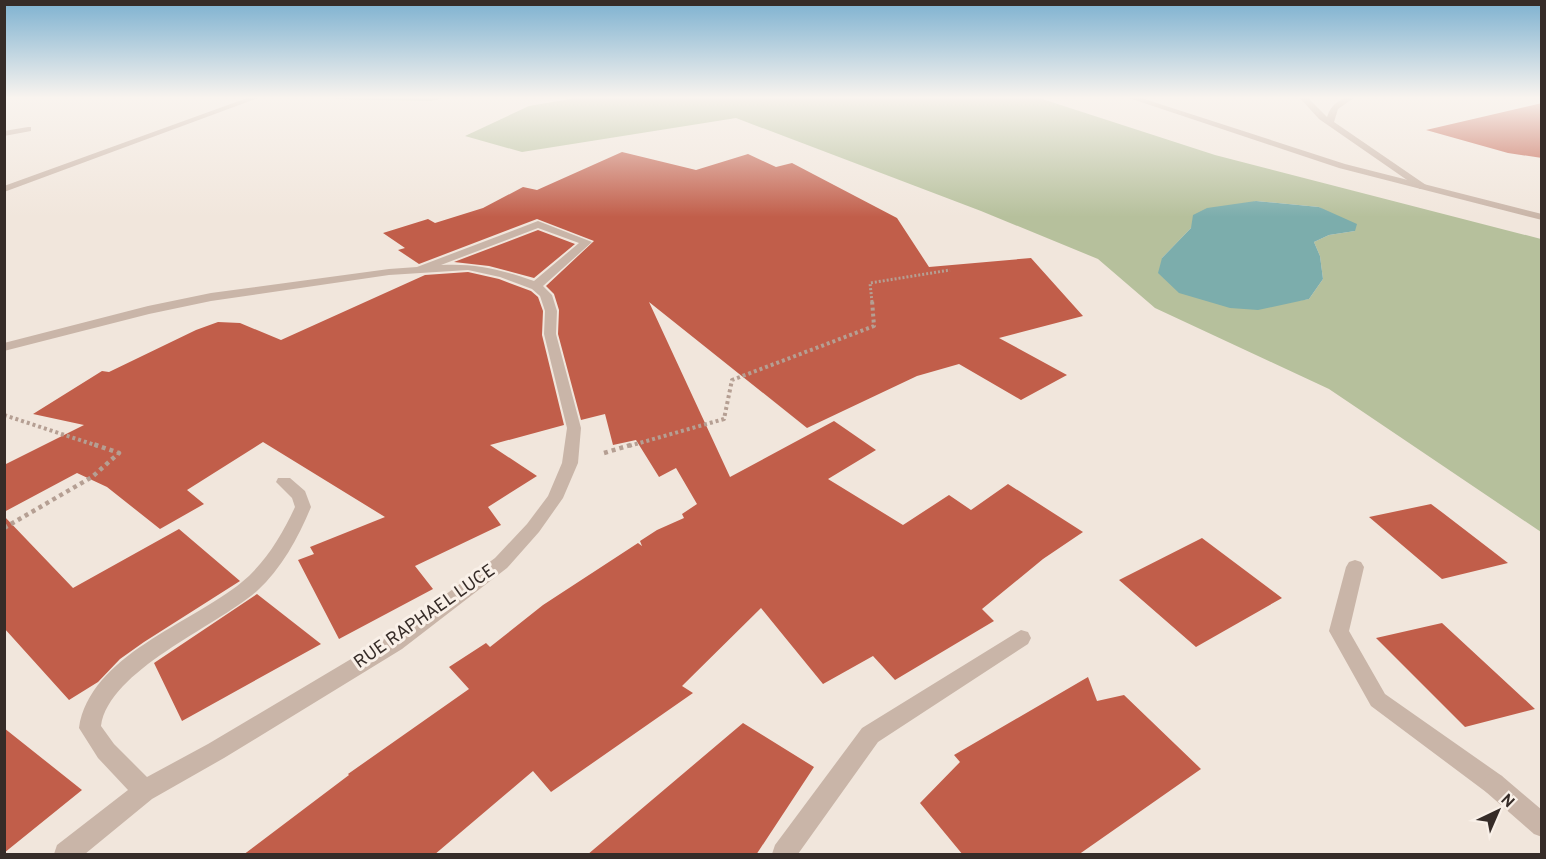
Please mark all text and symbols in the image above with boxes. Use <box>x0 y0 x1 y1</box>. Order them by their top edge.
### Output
street label: RUE RAPHAEL LUCE <box>350 560 500 674</box>
north arrow <box>1468 781 1528 841</box>
text: N <box>1496 790 1518 813</box>

